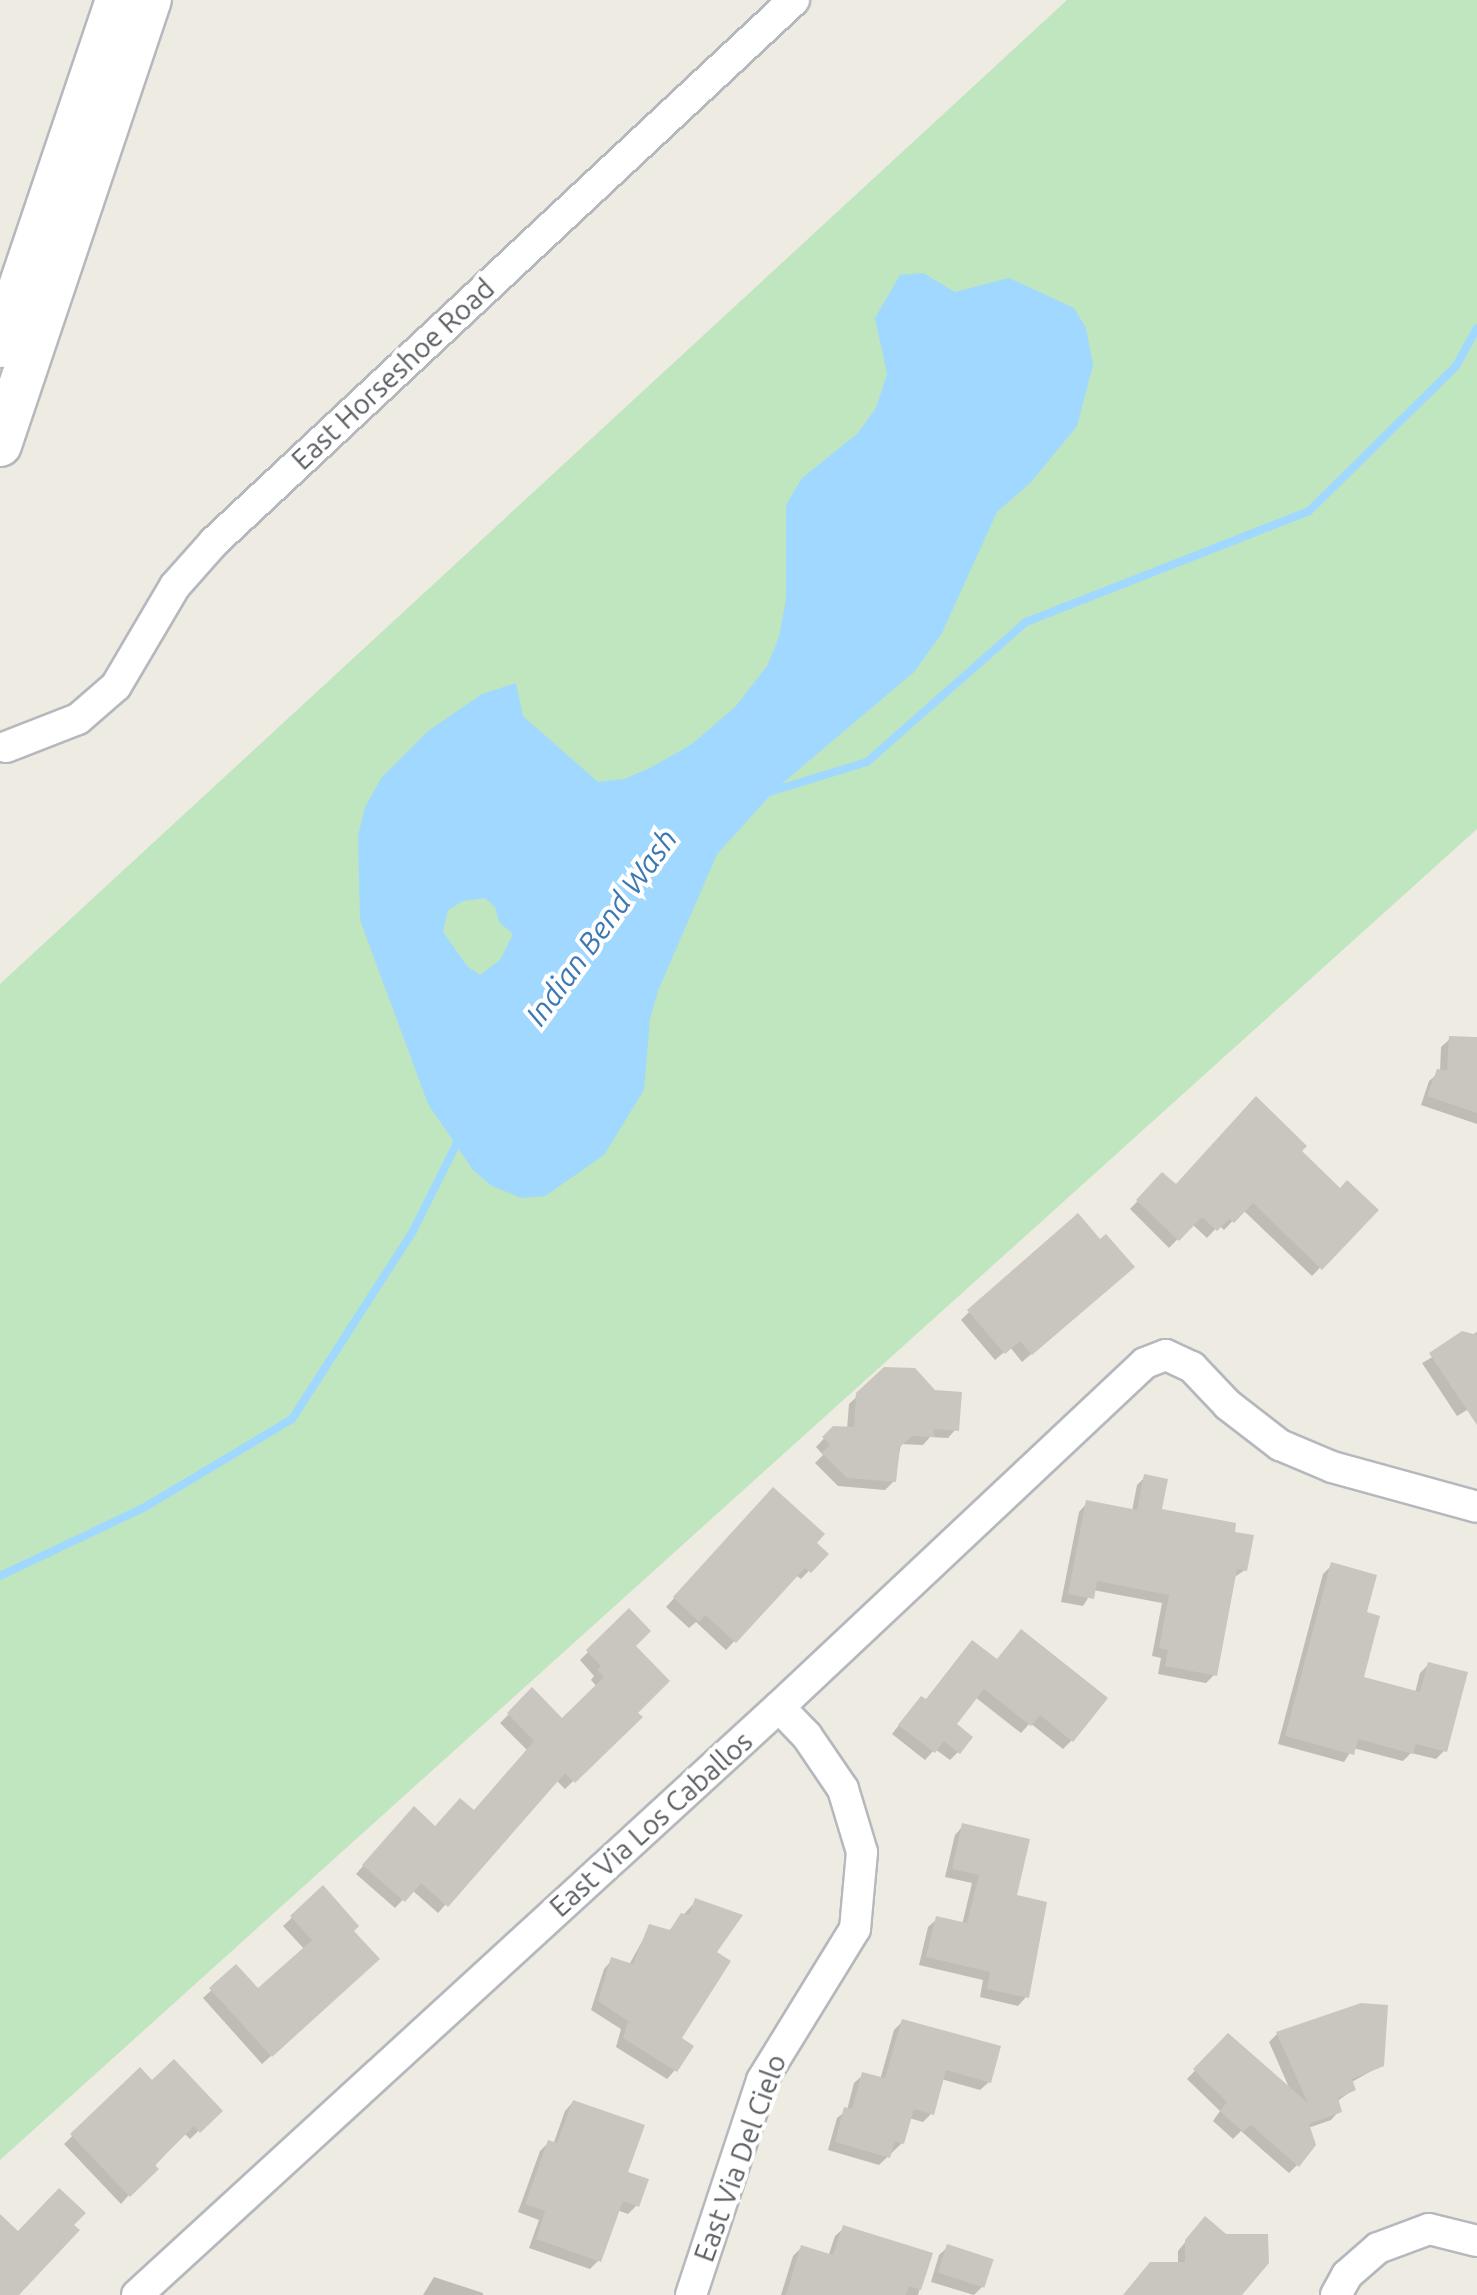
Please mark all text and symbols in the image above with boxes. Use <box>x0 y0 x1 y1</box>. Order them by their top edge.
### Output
street label: East Horseshoe Road <box>285 271 501 477</box>
water label: Indian Bend Wash <box>518 822 684 1032</box>
street label: East Via Los Caballos <box>543 1724 759 1924</box>
street label: East Via Del Cielo <box>687 2050 793 2266</box>

